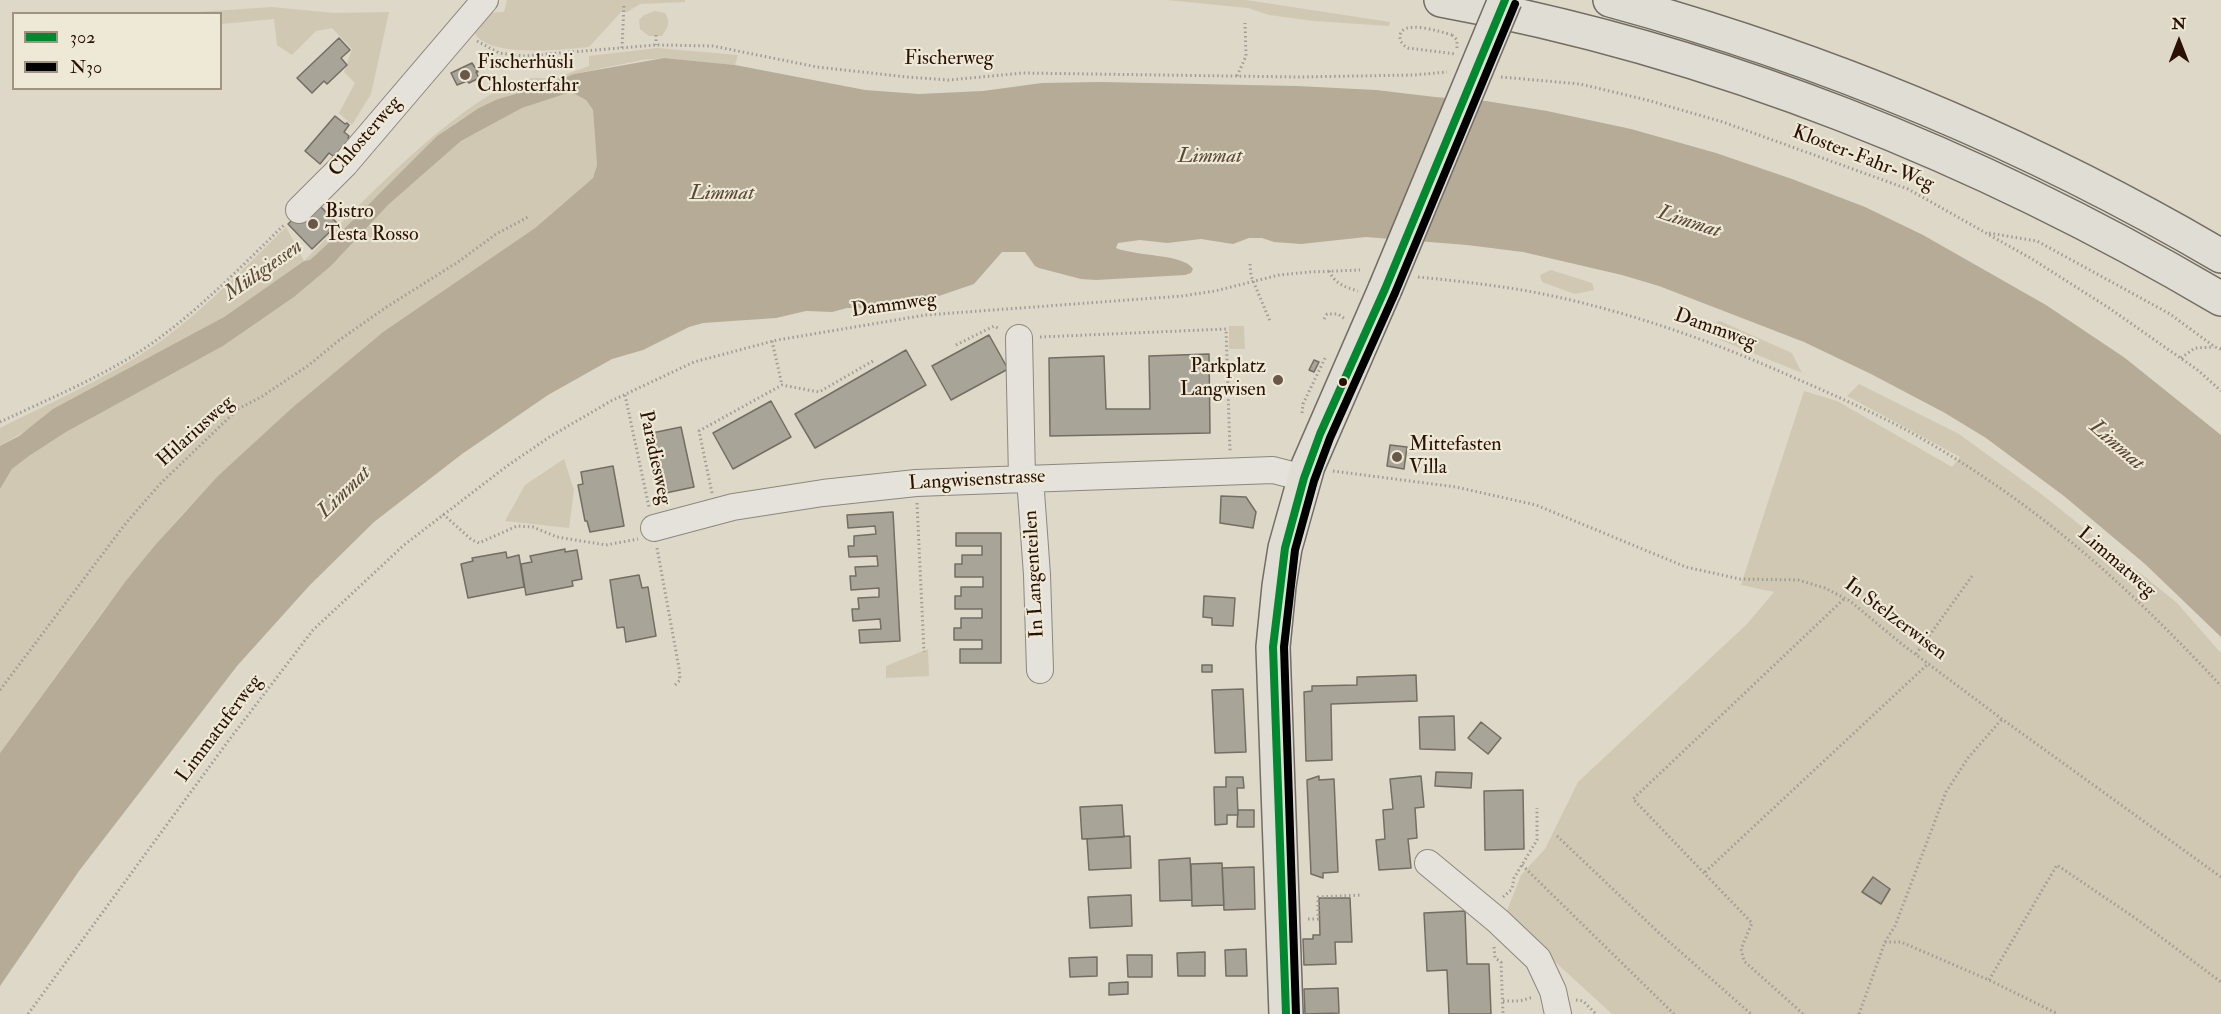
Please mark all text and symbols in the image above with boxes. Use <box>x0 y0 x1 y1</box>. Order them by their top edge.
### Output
legend <box>12 12 222 90</box>
north arrow <box>2149 12 2209 72</box>
text: N <box>2172 14 2186 34</box>
text: 302 <box>70 26 95 49</box>
street label: Fischerweg <box>904 48 994 72</box>
place label: Fischerhüsli Chlosterfahr <box>477 52 579 99</box>
text: N30 <box>70 56 102 79</box>
marker: Fischerhüsli Chlosterfahr <box>458 68 472 82</box>
street label: Chlosterweg <box>324 92 408 182</box>
street label: Kloster-Fahr-Weg <box>1789 121 1937 197</box>
water label: Limmat <box>1178 144 1242 170</box>
water label: Limmat <box>690 181 754 207</box>
place label: Bistro Testa Rosso <box>325 201 419 248</box>
water label: Limmat <box>1654 201 1724 245</box>
marker: Bistro Testa Rosso <box>306 217 320 231</box>
water label: Müligiessen <box>220 235 308 307</box>
street label: Dammweg <box>850 288 938 324</box>
street label: Dammweg <box>1671 304 1759 356</box>
place label: Parkplatz Langwisen <box>1180 356 1266 403</box>
marker: Parkplatz Langwisen <box>1271 373 1285 387</box>
unlabelled marker <box>1337 376 1349 388</box>
street label: Hilariusweg <box>153 391 239 473</box>
street label: Paradiesweg <box>632 409 676 507</box>
water label: Limmat <box>2083 415 2149 477</box>
place label: Mittefasten Villa <box>1409 434 1502 481</box>
marker: Mittefasten Villa <box>1390 450 1404 464</box>
water label: Limmat <box>313 461 377 525</box>
street label: Langwisenstrasse <box>908 465 1046 497</box>
street label: In Langenteilen <box>1020 510 1050 638</box>
street label: Limmatweg <box>2072 522 2160 604</box>
street label: In Stelzerwisen <box>1839 574 1951 666</box>
street label: Limmatuferweg <box>172 670 268 788</box>

